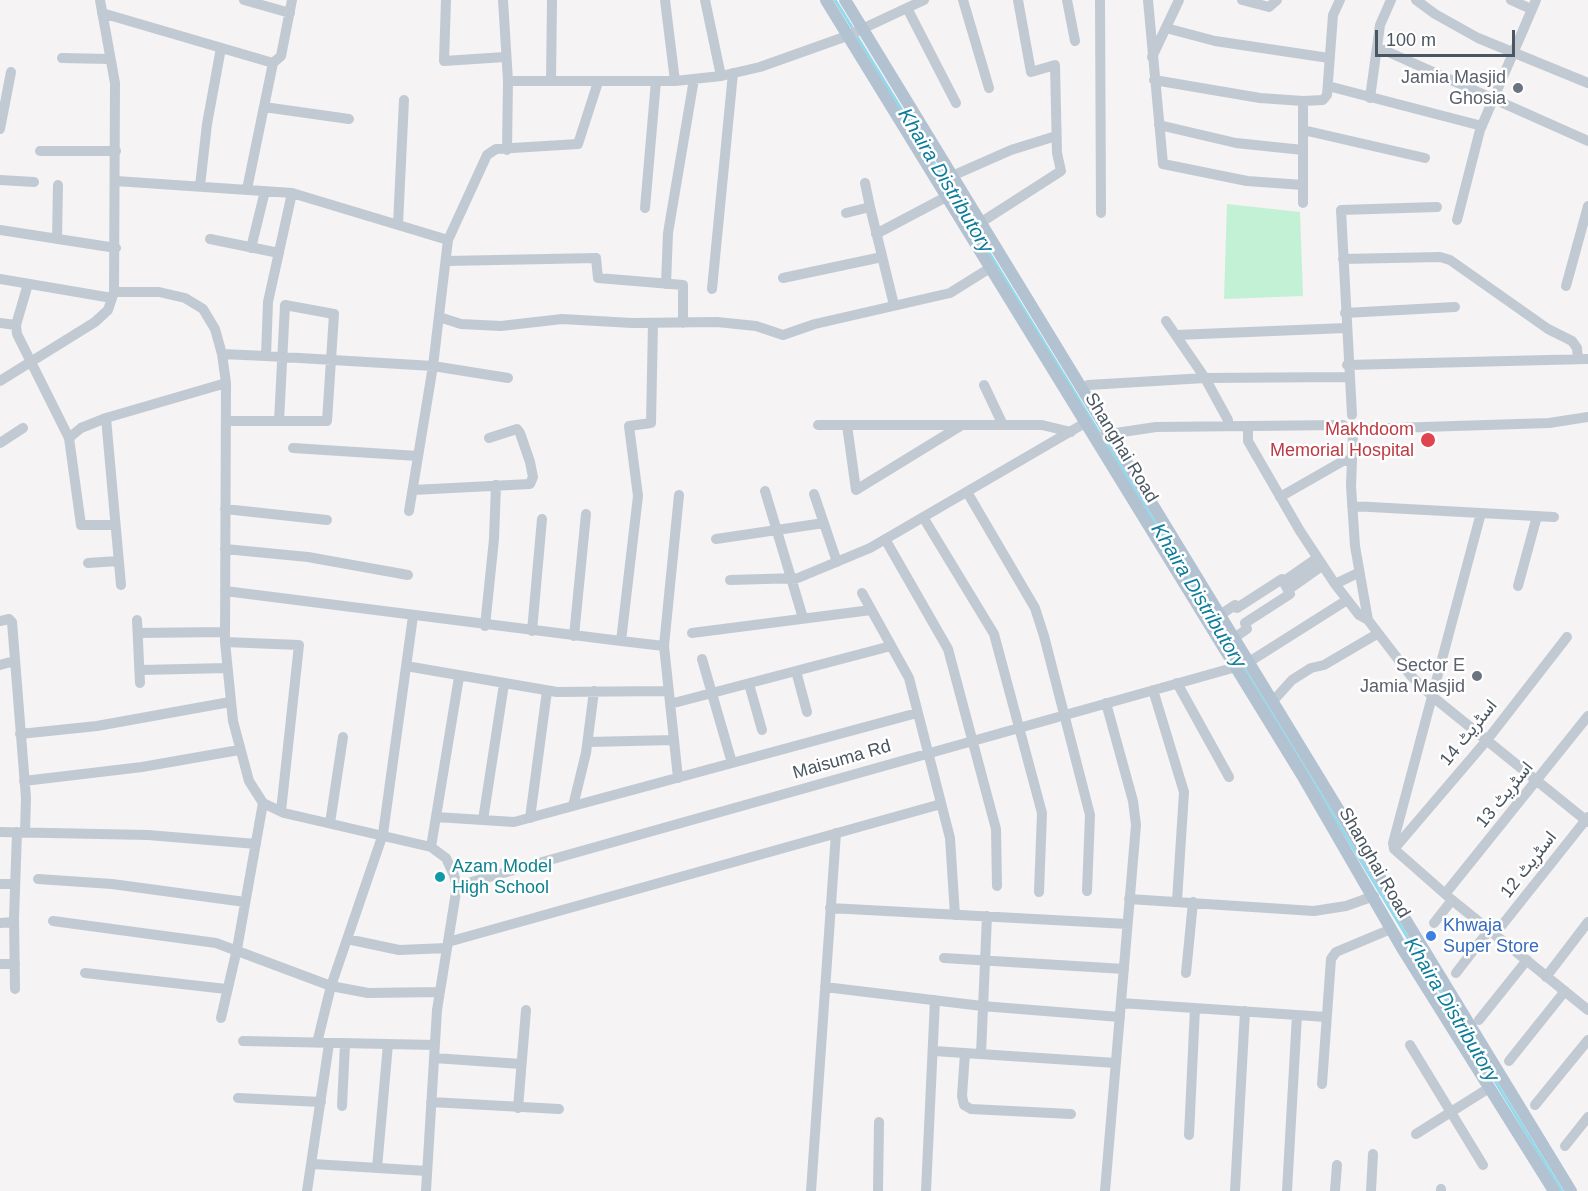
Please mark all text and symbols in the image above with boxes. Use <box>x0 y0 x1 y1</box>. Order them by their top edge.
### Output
scale bar <box>1378 18 1518 56</box>
text: 100 m <box>1386 30 1436 50</box>
place label: Jamia Masjid Ghosia <box>1401 67 1506 110</box>
marker: Jamia Masjid Ghosia <box>1511 81 1525 95</box>
water label: Khaira Distributory <box>892 104 998 258</box>
street label: Shanghai Road <box>1080 389 1162 507</box>
place label: Makhdoom Memorial Hospital <box>1270 419 1414 462</box>
marker: Makhdoom Memorial Hospital <box>1419 431 1437 449</box>
water label: Khaira Distributory <box>1145 519 1251 673</box>
place label: Sector E Jamia Masjid <box>1360 655 1465 698</box>
marker: Sector E Jamia Masjid <box>1470 669 1484 683</box>
street label: اسٹریٹ 14 <box>1436 696 1502 770</box>
street label: Maisuma Rd <box>790 736 894 784</box>
street label: اسٹریٹ 13 <box>1472 758 1538 832</box>
street label: Shanghai Road <box>1334 804 1414 922</box>
street label: اسٹریٹ 12 <box>1496 827 1562 903</box>
place label: Azam Model High School <box>452 856 552 898</box>
marker: Azam Model High School <box>433 870 447 884</box>
place label: Khwaja Super Store <box>1443 915 1539 958</box>
marker: Khwaja Super Store <box>1424 929 1438 943</box>
water label: Khaira Distributory <box>1398 933 1504 1087</box>

